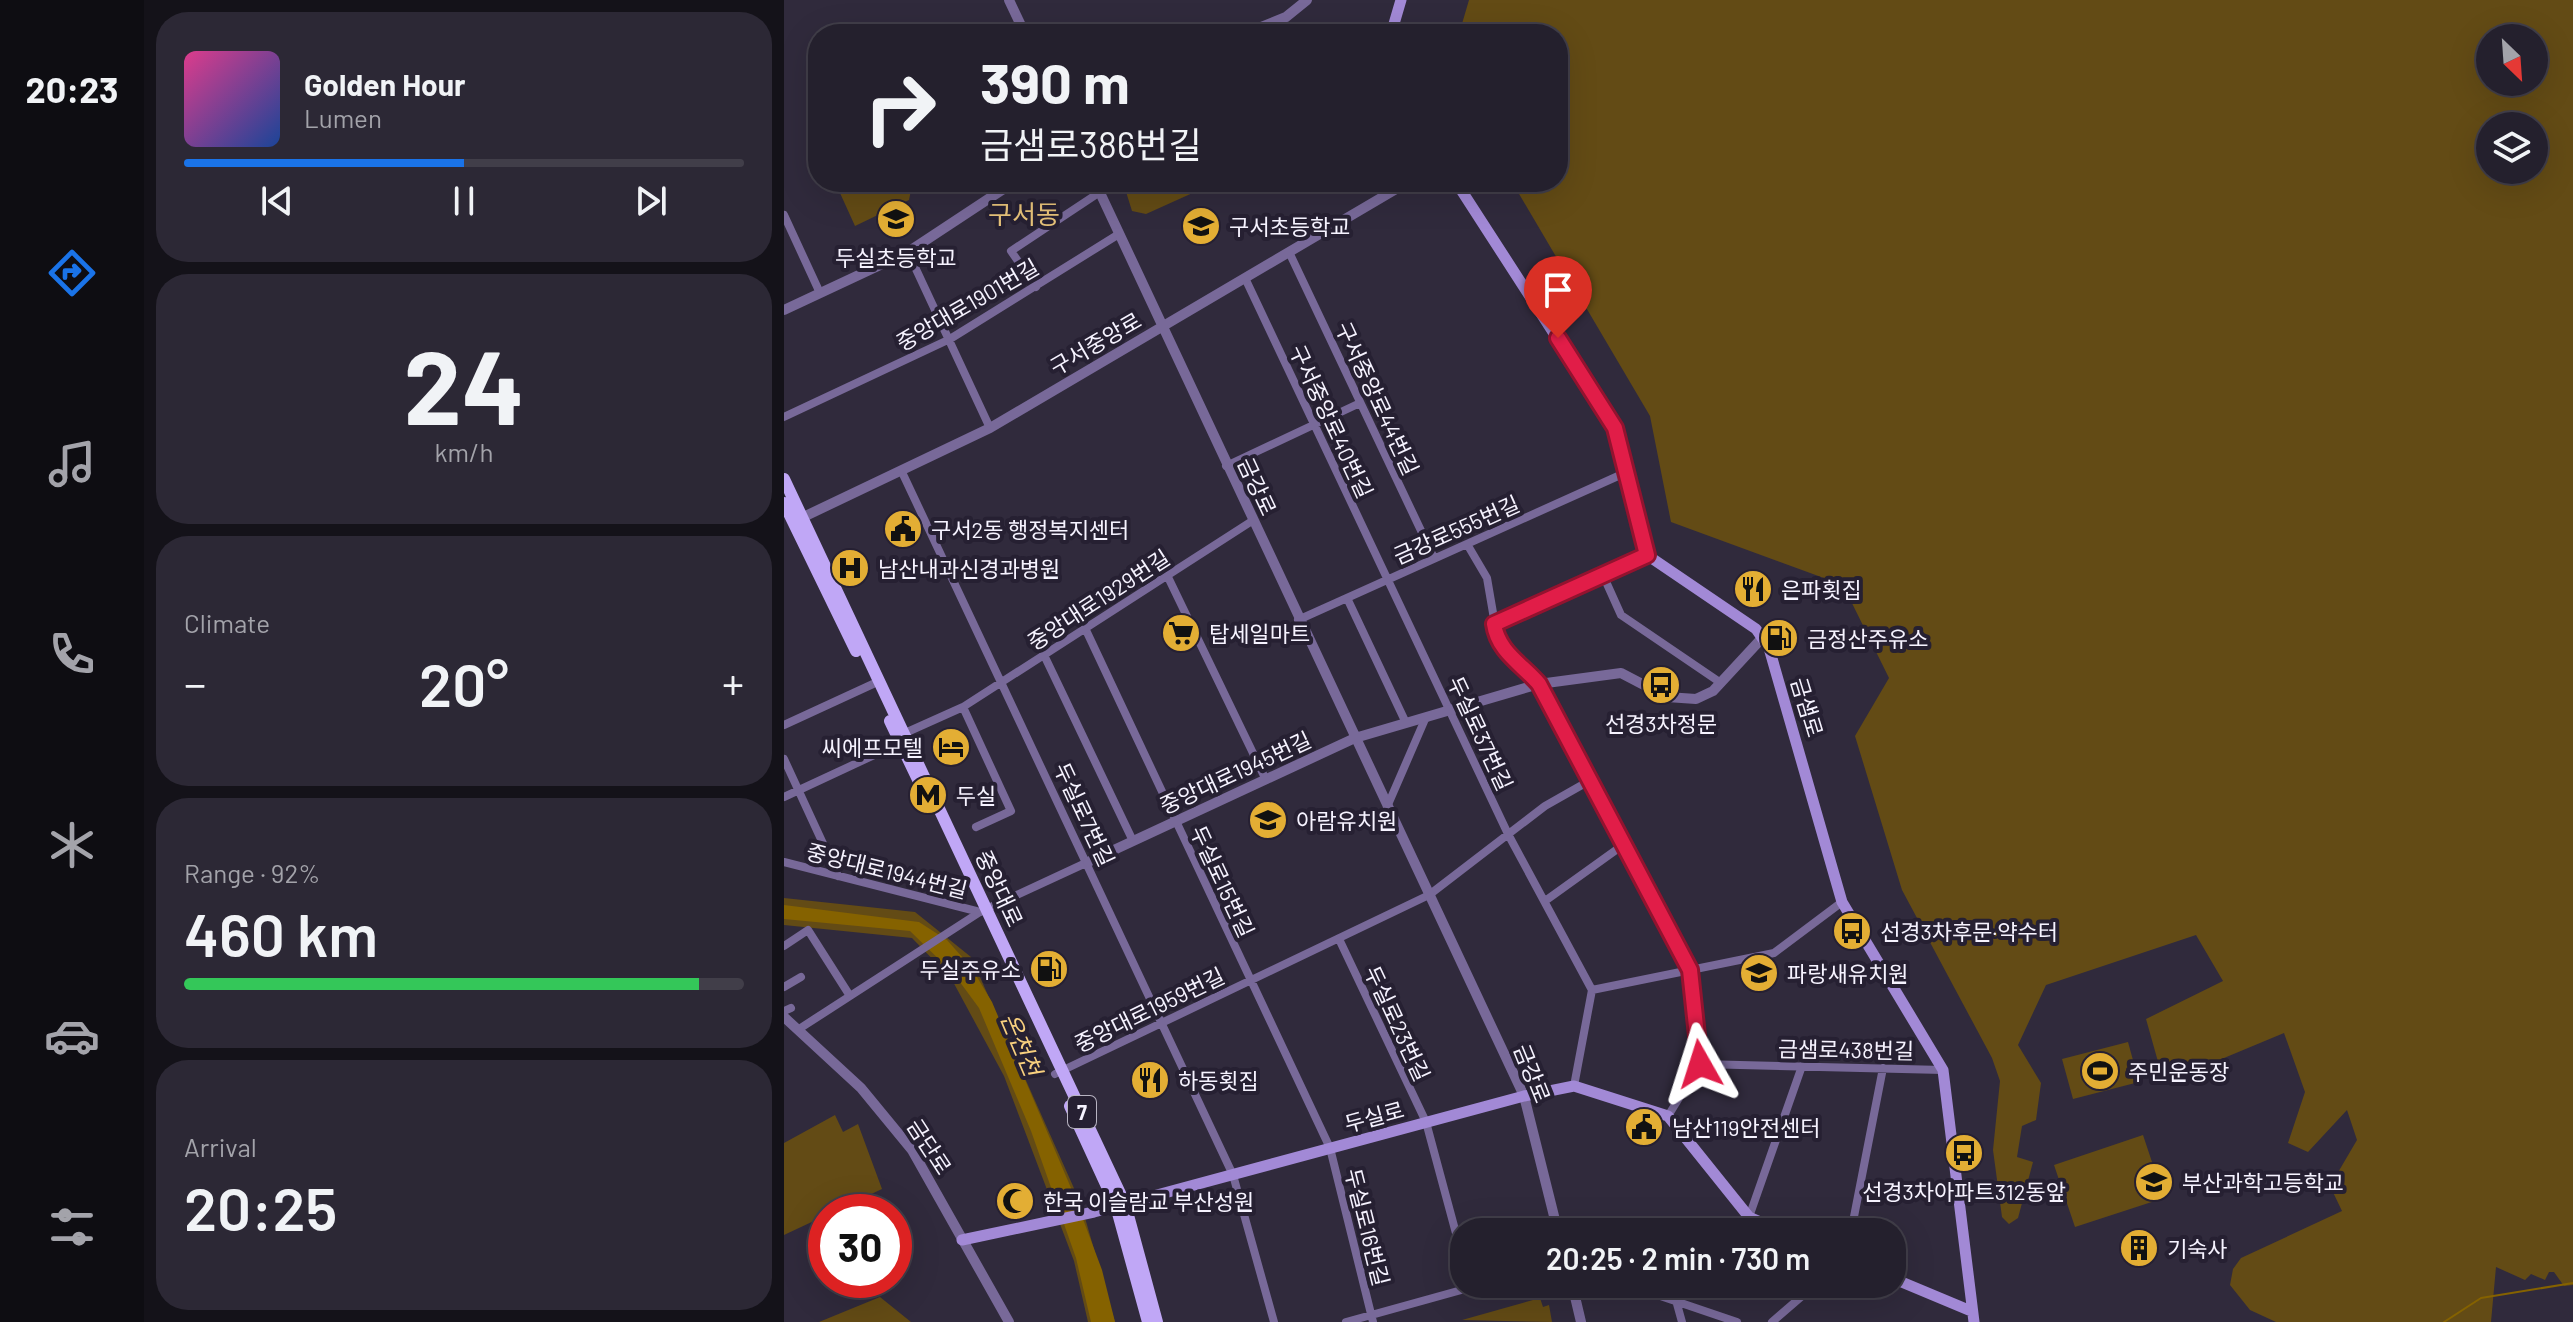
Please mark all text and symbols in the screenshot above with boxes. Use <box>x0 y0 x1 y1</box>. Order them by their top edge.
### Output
north arrow <box>2476 24 2548 96</box>
map controls <box>2476 24 2548 184</box>
text: 390 m <box>980 48 1130 115</box>
icon: right <box>848 56 952 160</box>
text: Golden Hour <box>304 66 466 102</box>
text: 20:23 <box>26 67 118 110</box>
text: Lumen <box>304 102 382 133</box>
button: layers <box>2476 112 2548 184</box>
text: 금샘로386번길 <box>980 122 1201 165</box>
icon: previous <box>255 179 299 223</box>
icon: pause <box>442 179 486 223</box>
icon: next <box>629 179 673 223</box>
school or university icon: 두실초등학교 <box>875 198 917 240</box>
district label: 구서동 <box>988 198 1060 229</box>
school or university icon: 구서초등학교 <box>1180 205 1222 247</box>
place label: 구서초등학교 <box>1229 213 1350 239</box>
place label: 두실초등학교 <box>835 244 957 270</box>
icon: directions <box>44 245 100 301</box>
street label: 중앙대로1901번길 <box>891 253 1043 355</box>
pin <box>1524 256 1592 338</box>
icon: arrive <box>1536 268 1580 312</box>
street label: 구서중앙로 <box>1045 306 1145 380</box>
street label: 구서중앙로44번길 <box>1331 317 1425 479</box>
text: 24 <box>403 321 525 446</box>
street label: 구서중앙로40번길 <box>1285 340 1379 502</box>
icon: music <box>44 436 100 492</box>
text: km/h <box>435 436 493 467</box>
street label: 금강로 <box>1233 453 1283 519</box>
street label: 금강로555번길 <box>1389 490 1523 568</box>
public building icon: 구서2동 행정복지센터 <box>882 508 924 550</box>
place label: 구서2동 행정복지센터 <box>931 516 1129 542</box>
street label: 중앙대로1929번길 <box>1022 543 1174 655</box>
hospital icon: 남산내과신경과병원 <box>829 547 871 589</box>
place label: 남산내과신경과병원 <box>878 555 1060 581</box>
restaurant icon: 은파횟집 <box>1732 568 1774 610</box>
place label: 은파횟집 <box>1781 576 1862 602</box>
text: Climate <box>184 607 270 638</box>
supermarket icon: 탑세일마트 <box>1160 612 1202 654</box>
fuel station icon: 금정산주유소 <box>1758 617 1800 659</box>
place label: 탑세일마트 <box>1209 620 1310 646</box>
place label: 금정산주유소 <box>1807 625 1928 651</box>
icon: phone <box>44 626 100 682</box>
text: 20° <box>419 647 509 719</box>
text: − <box>184 656 206 709</box>
text: + <box>722 656 744 709</box>
bus stop icon: 선경3차정문 <box>1640 664 1682 706</box>
street label: 두실로37번길 <box>1443 672 1519 794</box>
street label: 금샘로 <box>1787 674 1829 740</box>
place label: 선경3차정문 <box>1605 710 1717 736</box>
hotel icon: 씨에프모텔 <box>930 726 972 768</box>
street label: 중앙대로1945번길 <box>1155 726 1315 818</box>
place label: 씨에프모텔 <box>822 734 923 760</box>
street label: 두실로7번길 <box>1050 758 1120 870</box>
metro station icon: 두실 <box>907 774 949 816</box>
place label: 두실 <box>956 782 996 808</box>
school or university icon: 아람유치원 <box>1247 799 1289 841</box>
place label: 아람유치원 <box>1296 807 1397 833</box>
icon: climate <box>44 817 100 873</box>
street label: 두실로15번길 <box>1186 821 1260 941</box>
street label: 중앙대로1944번길 <box>804 837 970 903</box>
street label: 중앙대로 <box>971 846 1029 930</box>
text: Range · 92% <box>184 857 320 888</box>
text: 460 km <box>184 897 378 969</box>
bus stop icon: 선경3차후문·약수터 <box>1831 910 1873 952</box>
place label: 선경3차후문·약수터 <box>1880 918 2058 944</box>
fuel station icon: 두실주유소 <box>1028 948 1070 990</box>
school or university icon: 파랑새유치원 <box>1738 952 1780 994</box>
place label: 두실주유소 <box>920 956 1021 982</box>
place label: 파랑새유치원 <box>1787 960 1908 986</box>
street label: 두실로23번길 <box>1360 961 1436 1085</box>
street label: 중앙대로1959번길 <box>1070 962 1228 1056</box>
icon: car <box>44 1008 100 1064</box>
water label: 온천천 <box>996 1008 1049 1083</box>
position arrow <box>1658 1022 1742 1106</box>
street label: 금샘로438번길 <box>1778 1035 1914 1063</box>
street label: 금강로 <box>1510 1040 1556 1106</box>
sports icon: 주민운동장 <box>2079 1050 2121 1092</box>
place label: 주민운동장 <box>2128 1058 2229 1084</box>
restaurant icon: 하동횟집 <box>1129 1059 1171 1101</box>
place label: 하동횟집 <box>1178 1067 1259 1093</box>
road number: 7 <box>1068 1096 1096 1128</box>
street label: 두실로 <box>1341 1096 1407 1136</box>
public building icon: 남산119안전센터 <box>1623 1106 1665 1148</box>
street label: 금단로 <box>903 1113 957 1179</box>
place label: 남산119안전센터 <box>1672 1114 1820 1140</box>
text: Arrival <box>184 1131 257 1162</box>
bus stop icon: 선경3차아파트312동앞 <box>1943 1132 1985 1174</box>
school or university icon: 부산과학고등학교 <box>2133 1161 2175 1203</box>
street label: 두실로16번길 <box>1341 1166 1395 1288</box>
place label: 부산과학고등학교 <box>2182 1169 2344 1195</box>
text: 20:25 <box>184 1171 337 1243</box>
place label: 선경3차아파트312동앞 <box>1862 1178 2066 1204</box>
mosque icon: 한국 이슬람교 부산성원 <box>994 1180 1036 1222</box>
place label: 한국 이슬람교 부산성원 <box>1043 1188 1254 1214</box>
speed limit sign: 30 <box>808 1194 912 1298</box>
icon: filters <box>44 1199 100 1255</box>
building icon: 기숙사 <box>2118 1227 2160 1269</box>
place label: 기숙사 <box>2167 1235 2228 1261</box>
text: 20:25 · 2 min · 730 m <box>1546 1240 1810 1276</box>

